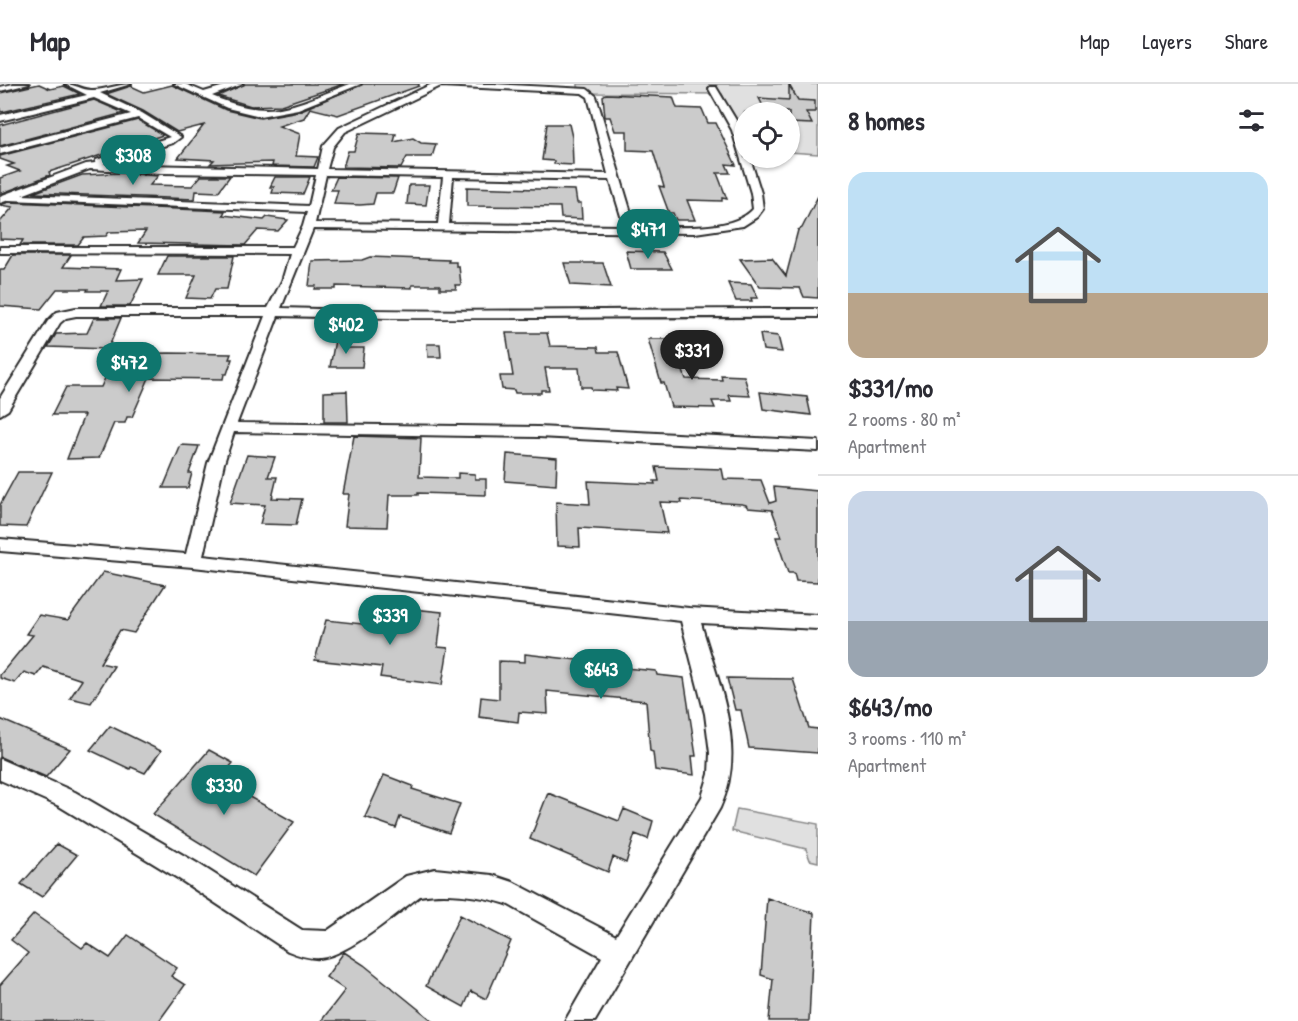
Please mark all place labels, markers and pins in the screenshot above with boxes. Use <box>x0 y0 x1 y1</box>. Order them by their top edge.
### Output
pin: $308 <box>97 135 169 186</box>
pin: $471 <box>612 209 684 260</box>
pin: $402 <box>310 304 382 355</box>
pin: $331 <box>656 330 728 381</box>
pin: $472 <box>93 342 165 393</box>
pin: $339 <box>354 595 426 646</box>
pin: $643 <box>565 649 637 700</box>
pin: $330 <box>188 765 260 816</box>

